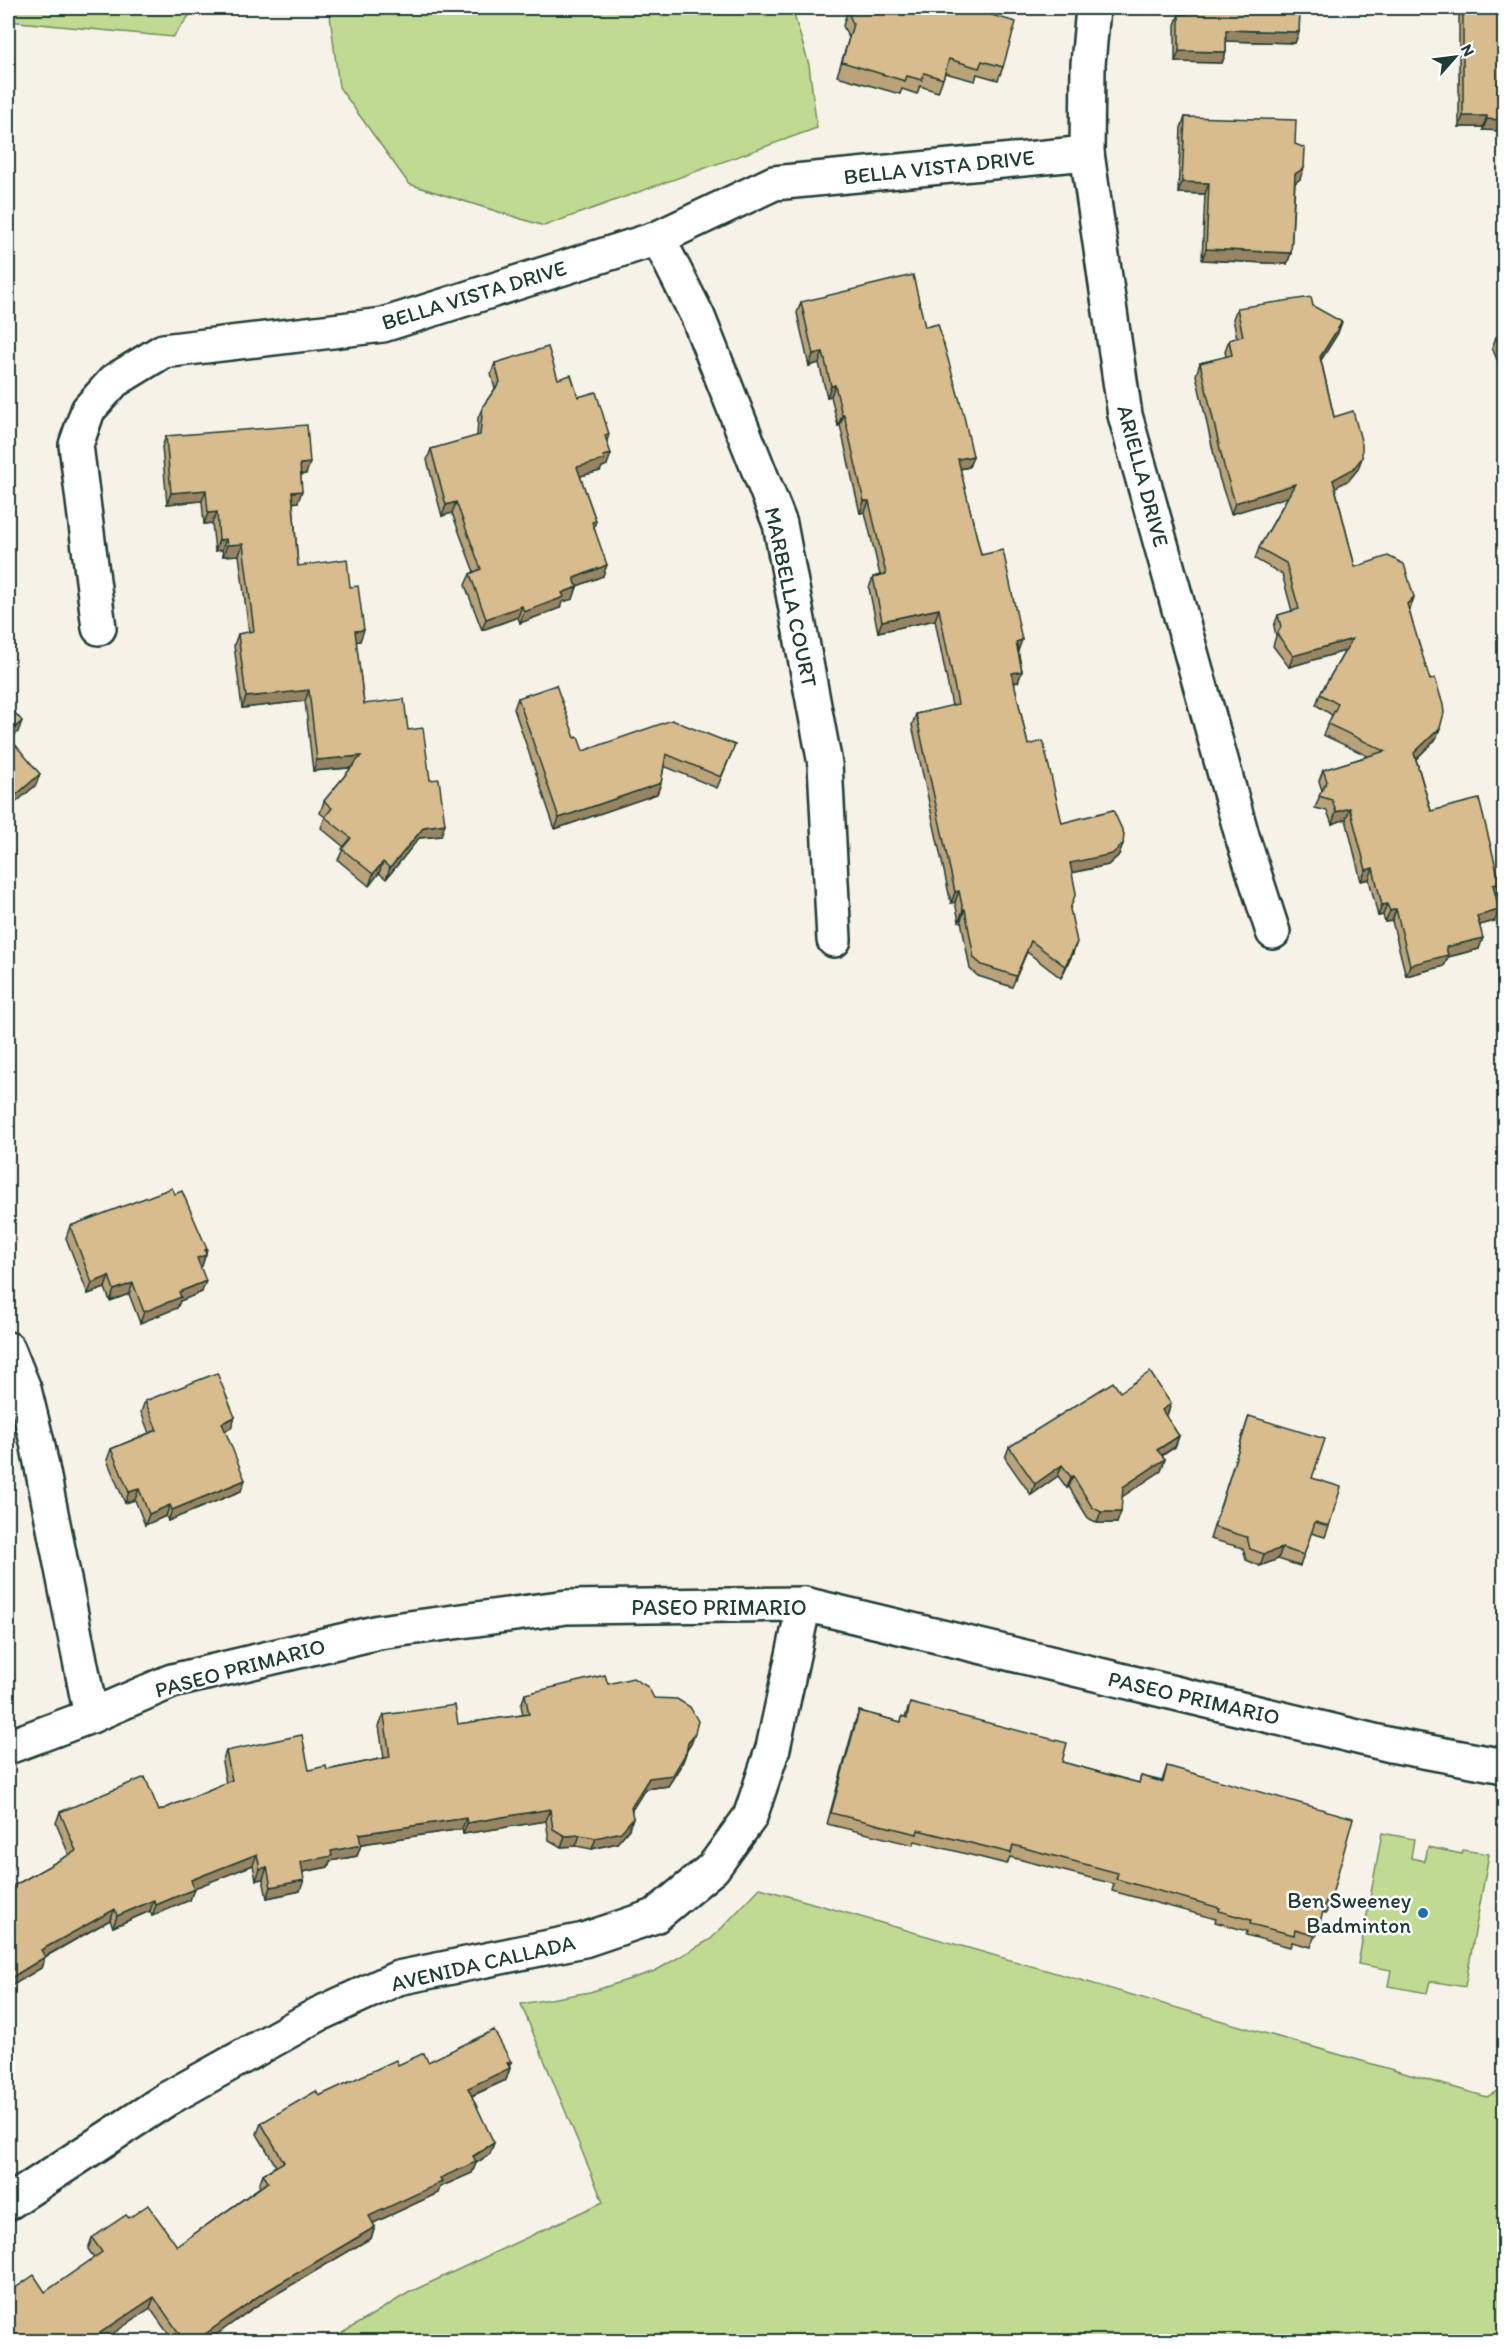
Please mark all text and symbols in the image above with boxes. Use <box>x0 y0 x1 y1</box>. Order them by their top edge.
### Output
north arrow <box>1425 27 1485 87</box>
text: N <box>1457 41 1479 59</box>
street label: BELLA VISTA DRIVE <box>842 144 1036 190</box>
street label: BELLA VISTA DRIVE <box>378 254 570 336</box>
street label: ARIELLA DRIVE <box>1111 402 1175 550</box>
street label: MARBELLA COURT <box>759 505 823 690</box>
street label: PASEO PRIMARIO <box>631 1594 807 1621</box>
street label: PASEO PRIMARIO <box>152 1632 328 1704</box>
street label: PASEO PRIMARIO <box>1106 1665 1282 1731</box>
place label: Ben Sweeney Badminton <box>1287 1887 1412 1939</box>
marker: Ben Sweeney Badminton <box>1416 1906 1430 1920</box>
street label: AVENIDA CALLADA <box>388 1929 578 1997</box>

